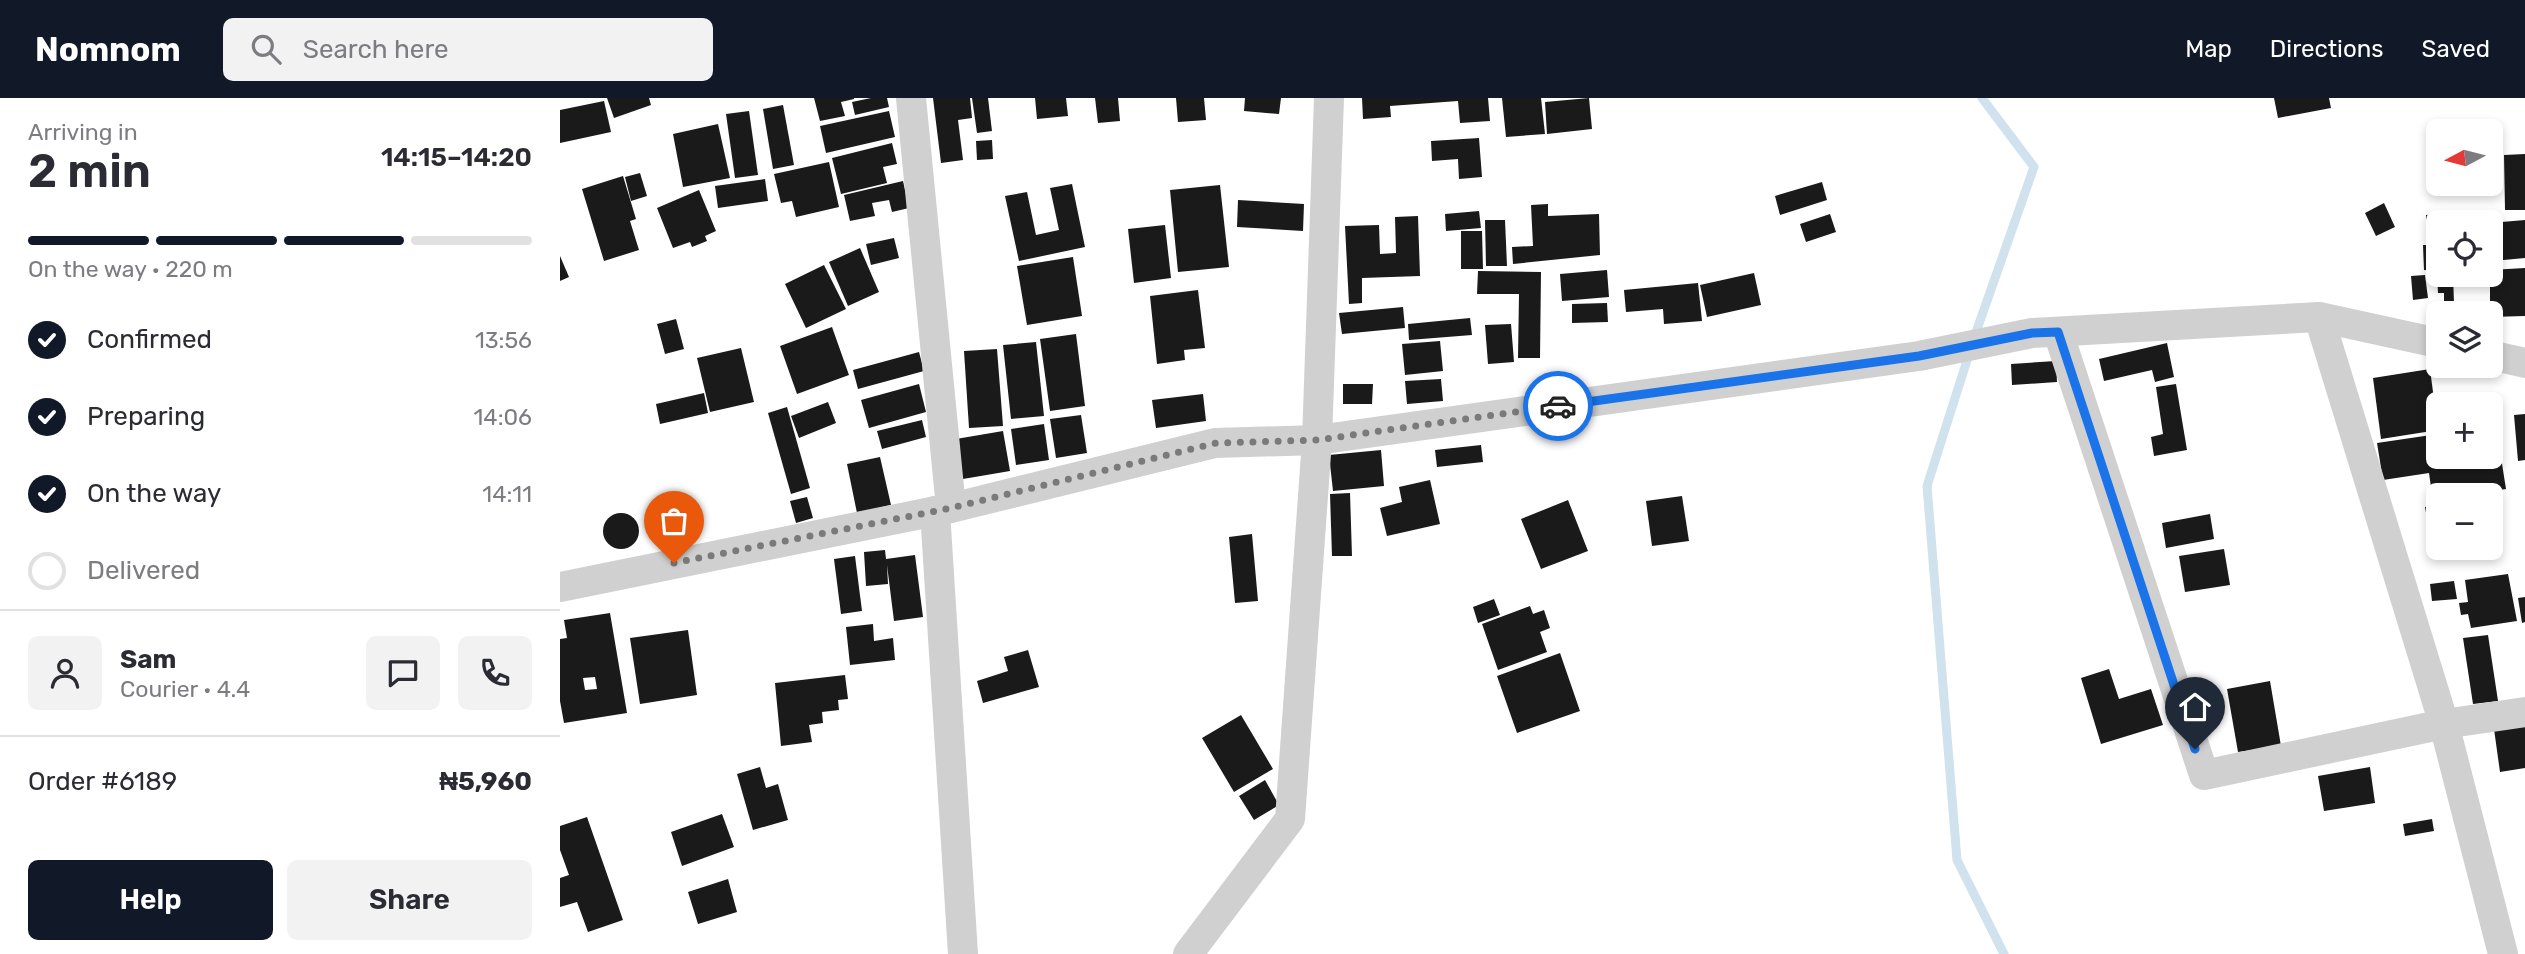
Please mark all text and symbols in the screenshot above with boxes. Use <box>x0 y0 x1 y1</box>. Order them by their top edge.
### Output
search box <box>223 18 713 81</box>
text: Nomnom <box>35 30 181 69</box>
icon: search <box>247 30 285 68</box>
text: Search here <box>303 34 449 65</box>
text: Map <box>2185 35 2232 63</box>
text: Directions <box>2270 35 2383 63</box>
text: Saved <box>2421 35 2490 63</box>
text: Arriving in <box>28 118 138 146</box>
north arrow <box>2426 119 2502 196</box>
map controls <box>2426 119 2503 560</box>
text: 14:15–14:20 <box>381 142 532 173</box>
text: 2 min <box>28 144 151 199</box>
button: locate <box>2426 210 2503 287</box>
text: On the way · 220 m <box>28 255 233 283</box>
button: layers <box>2426 301 2503 378</box>
icon: check <box>28 321 66 359</box>
text: Confirmed <box>87 324 212 355</box>
text: 13:56 <box>475 326 532 354</box>
courier <box>1523 371 1593 441</box>
icon: car <box>1539 387 1577 425</box>
button: + <box>2426 392 2503 469</box>
icon: check <box>28 398 66 436</box>
text: Preparing <box>87 401 205 432</box>
text: 14:06 <box>474 403 532 431</box>
icon: check <box>28 475 66 513</box>
text: On the way <box>87 478 221 509</box>
text: 14:11 <box>482 480 532 508</box>
button: − <box>2426 483 2503 560</box>
pin <box>644 491 704 563</box>
icon: bag <box>655 502 693 540</box>
text: Delivered <box>87 555 200 586</box>
button: person <box>28 636 102 710</box>
button: chat <box>366 636 440 710</box>
button: phone <box>458 636 532 710</box>
text: Sam <box>120 644 176 675</box>
text: Courier · 4.4 <box>120 675 250 703</box>
pin <box>2165 677 2225 749</box>
icon: home <box>2176 688 2214 726</box>
text: Order #6189 <box>28 766 177 797</box>
text: ₦5,960 <box>439 766 532 797</box>
button: Help <box>28 860 273 940</box>
button: Share <box>287 860 532 940</box>

